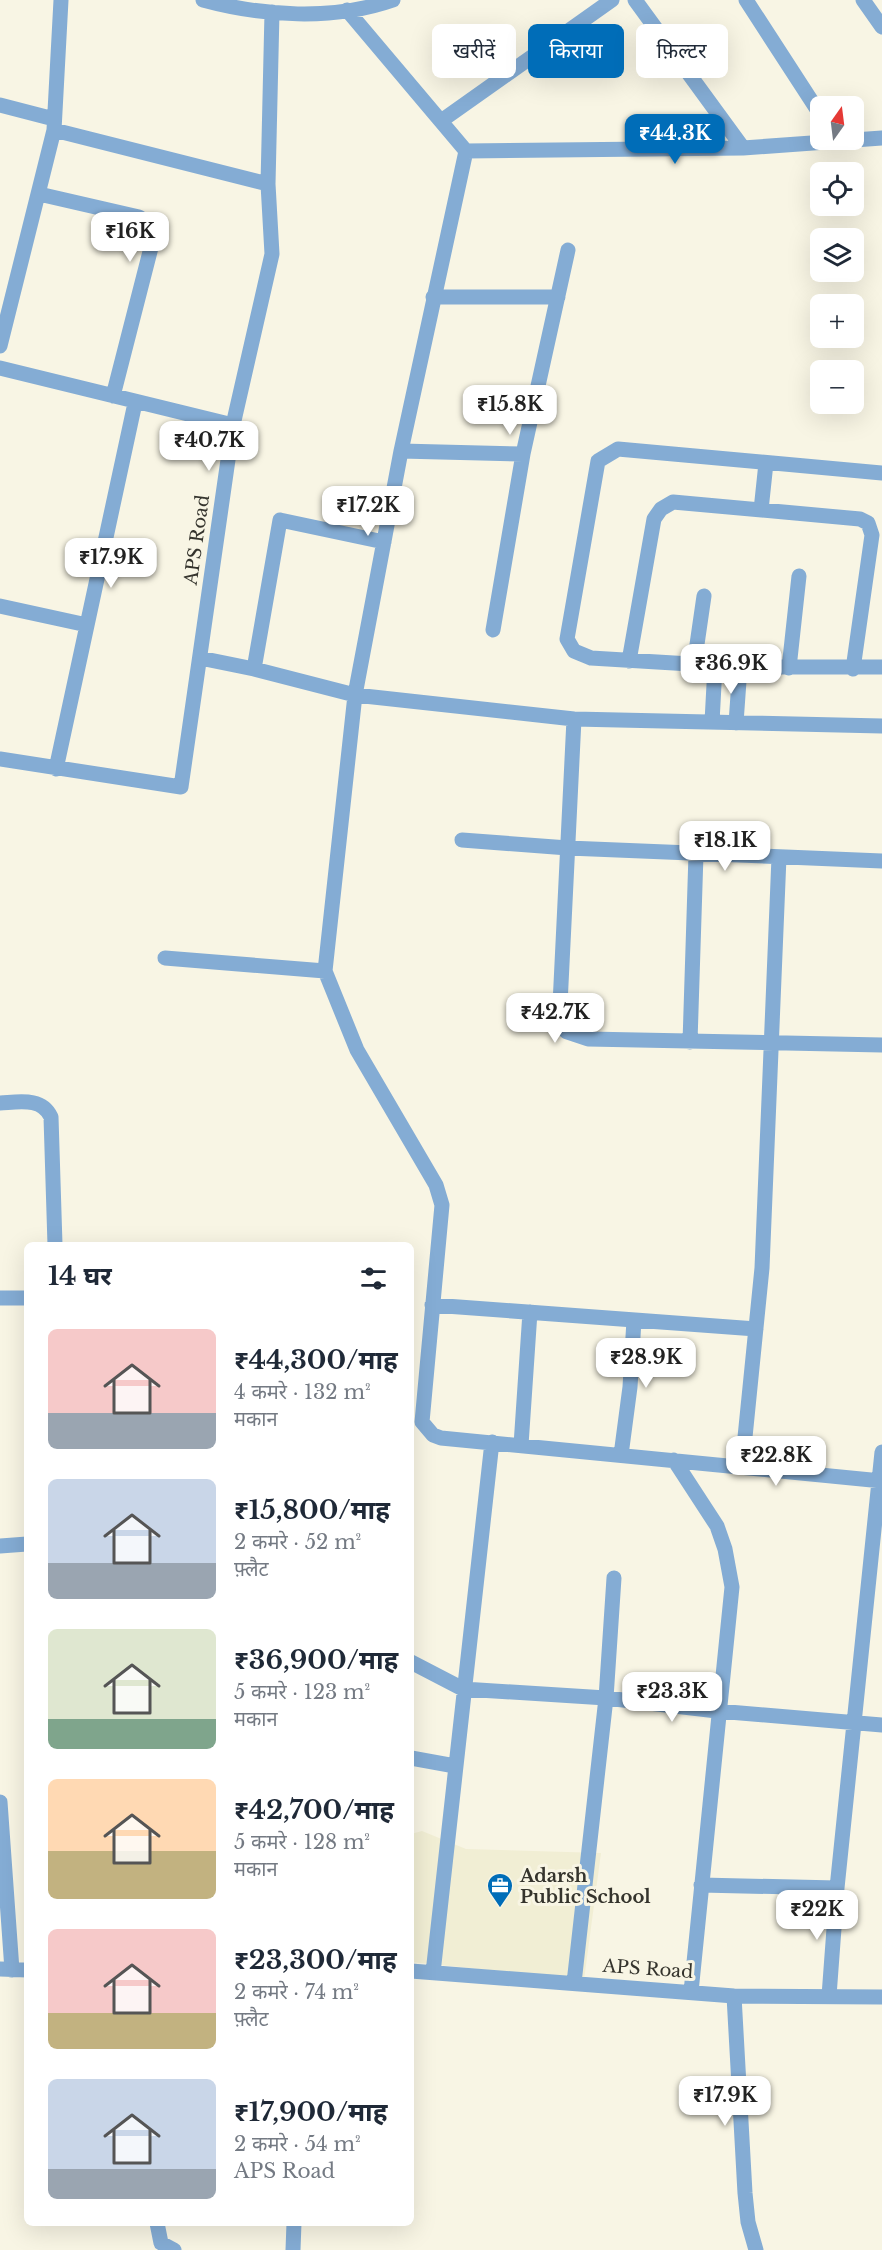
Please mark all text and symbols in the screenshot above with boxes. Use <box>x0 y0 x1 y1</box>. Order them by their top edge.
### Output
chip: खरीदें <box>432 24 516 78</box>
chip: किराया <box>528 24 624 78</box>
chip: फ़िल्टर <box>636 24 728 78</box>
north arrow <box>810 96 864 150</box>
map controls <box>810 96 864 414</box>
pin: ₹44.3K <box>626 114 724 165</box>
text: ₹44.3K <box>639 121 711 145</box>
button: locate <box>810 162 864 216</box>
pin: ₹16K <box>94 212 166 263</box>
text: ₹16K <box>105 219 155 243</box>
button: layers <box>810 228 864 282</box>
button: + <box>810 294 864 348</box>
button: − <box>810 360 864 414</box>
pin: ₹15.8K <box>461 385 559 436</box>
text: ₹15.8K <box>477 392 543 416</box>
pin: ₹40.7K <box>160 421 258 472</box>
text: ₹40.7K <box>173 428 245 452</box>
pin: ₹17.2K <box>319 486 417 537</box>
street label: APS Road <box>180 493 214 588</box>
text: ₹17.2K <box>336 493 400 517</box>
pin: ₹17.9K <box>62 538 160 589</box>
text: ₹17.9K <box>79 545 143 569</box>
pin: ₹36.9K <box>682 644 780 695</box>
text: ₹36.9K <box>695 651 767 675</box>
pin: ₹18.1K <box>676 821 774 872</box>
text: ₹18.1K <box>693 828 757 852</box>
pin: ₹42.7K <box>506 993 604 1044</box>
text: ₹42.7K <box>520 1000 590 1024</box>
text: 14 घर <box>48 1260 112 1292</box>
icon: filters <box>357 1262 390 1295</box>
pin: ₹28.9K <box>597 1338 695 1389</box>
text: ₹44,300/माह <box>234 1344 398 1376</box>
text: ₹28.9K <box>610 1345 682 1369</box>
icon: home <box>96 1353 168 1425</box>
text: 4 कमरे · 132 m² <box>234 1380 371 1404</box>
text: मकान <box>234 1407 278 1431</box>
pin: ₹22.8K <box>727 1436 825 1487</box>
text: ₹22.8K <box>740 1443 812 1467</box>
text: ₹15,800/माह <box>234 1494 390 1526</box>
icon: home <box>96 1503 168 1575</box>
text: 2 कमरे · 52 m² <box>234 1530 361 1554</box>
text: फ़्लैट <box>234 1557 269 1581</box>
text: ₹36,900/माह <box>234 1644 398 1676</box>
icon: home <box>96 1653 168 1725</box>
pin: ₹23.3K <box>623 1672 721 1723</box>
text: ₹23.3K <box>636 1679 708 1703</box>
text: 5 कमरे · 123 m² <box>234 1680 370 1704</box>
text: मकान <box>234 1707 278 1731</box>
text: ₹42,700/माह <box>234 1794 394 1826</box>
icon: home <box>96 1803 168 1875</box>
text: 5 कमरे · 128 m² <box>234 1830 370 1854</box>
text: मकान <box>234 1857 278 1881</box>
place label: Adarsh Public School <box>519 1865 651 1908</box>
office icon: Adarsh Public School <box>485 1871 515 1909</box>
pin: ₹22K <box>781 1890 853 1941</box>
text: ₹22K <box>790 1897 844 1921</box>
text: ₹23,300/माह <box>234 1944 397 1976</box>
icon: home <box>96 1953 168 2025</box>
street label: APS Road <box>601 1955 694 1983</box>
text: 2 कमरे · 74 m² <box>234 1980 359 2004</box>
text: फ़्लैट <box>234 2007 269 2031</box>
pin: ₹17.9K <box>676 2076 774 2127</box>
text: ₹17.9K <box>693 2083 757 2107</box>
text: ₹17,900/माह <box>234 2096 387 2128</box>
icon: home <box>96 2103 168 2175</box>
text: 2 कमरे · 54 m² <box>234 2132 361 2156</box>
text: APS Road <box>234 2159 335 2183</box>

